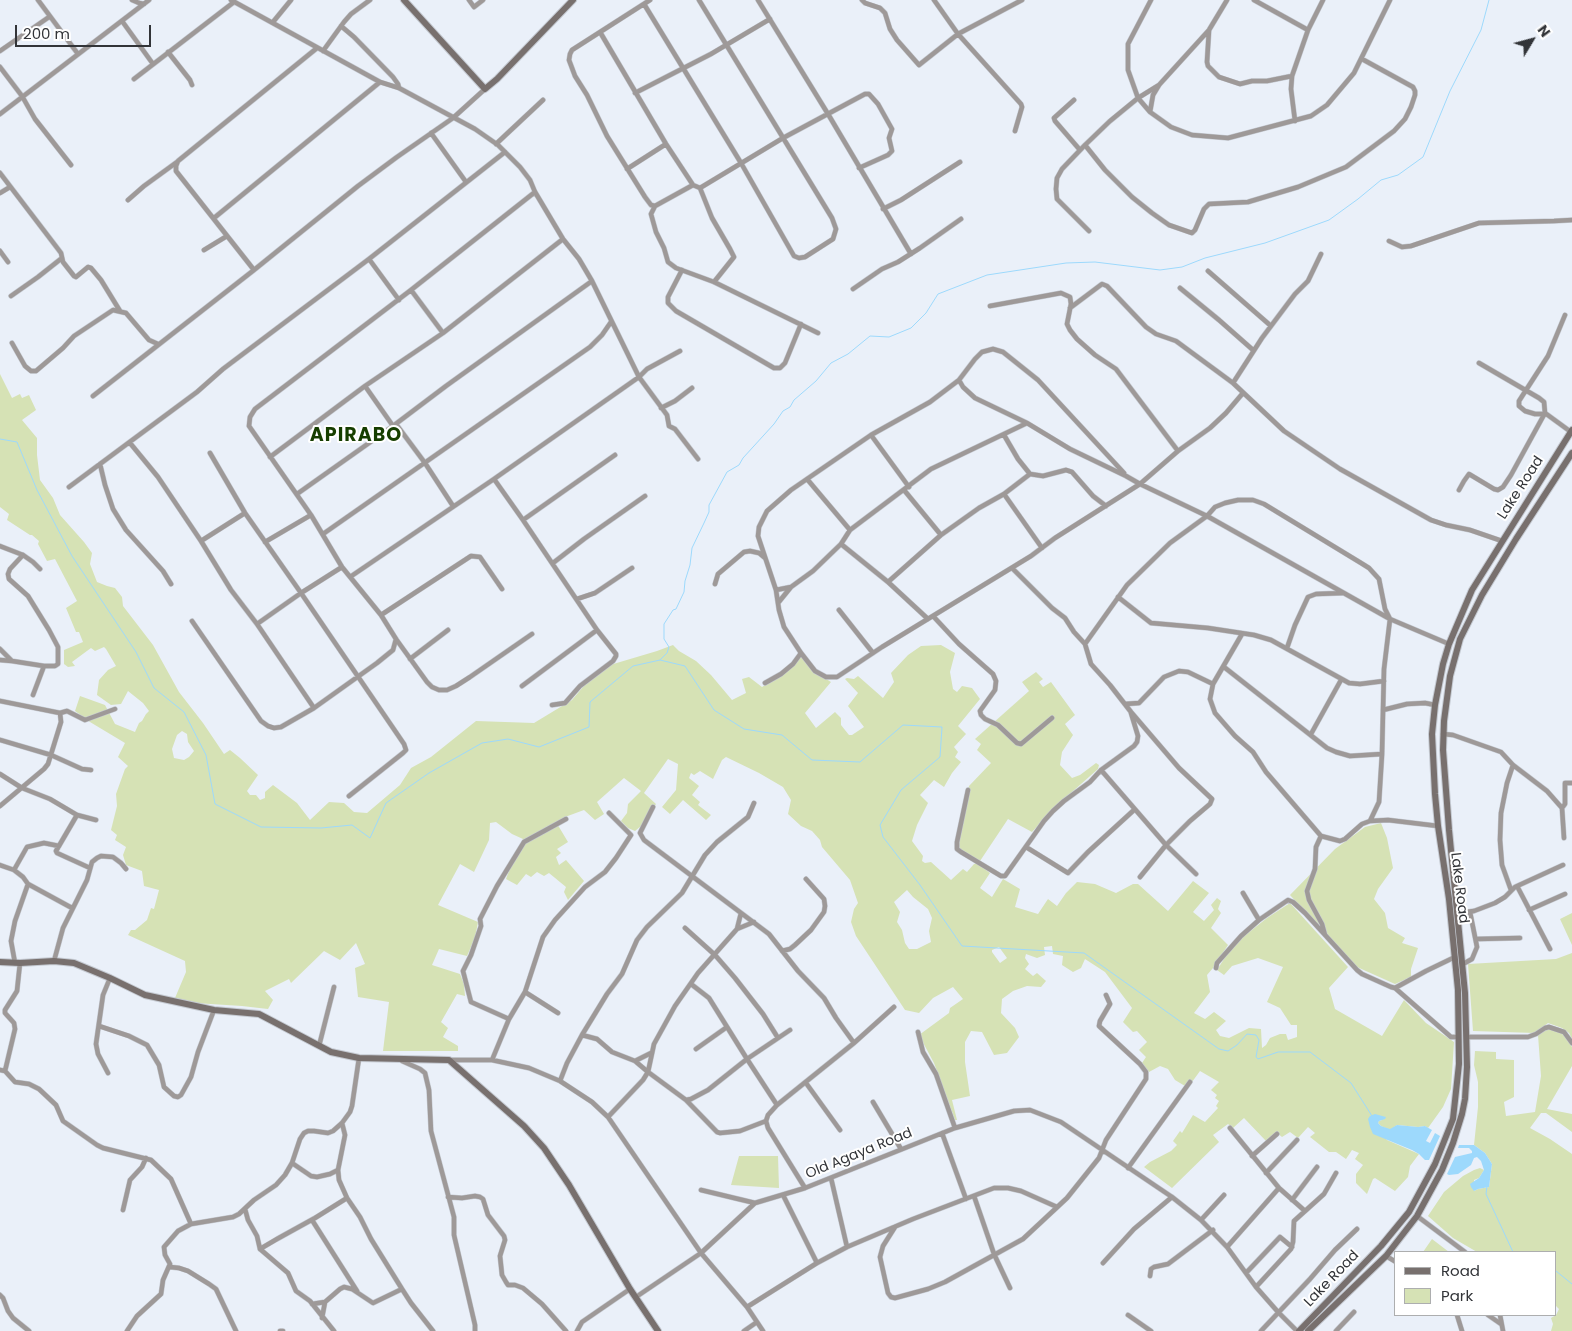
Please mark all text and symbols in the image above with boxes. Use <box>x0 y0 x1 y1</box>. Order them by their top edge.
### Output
scale bar <box>18 15 154 47</box>
north arrow <box>1507 15 1557 65</box>
text: N <box>1533 21 1555 41</box>
text: 200 m <box>23 23 70 44</box>
district label: APIRABO <box>309 425 403 447</box>
street label: Lake Road <box>1494 453 1548 523</box>
street label: Lake Road <box>1446 851 1472 925</box>
street label: Old Agaya Road <box>803 1125 915 1183</box>
street label: Lake Road <box>1301 1247 1363 1311</box>
legend <box>1394 1251 1557 1316</box>
text: Road <box>1441 1260 1480 1281</box>
text: Park <box>1441 1285 1473 1306</box>

